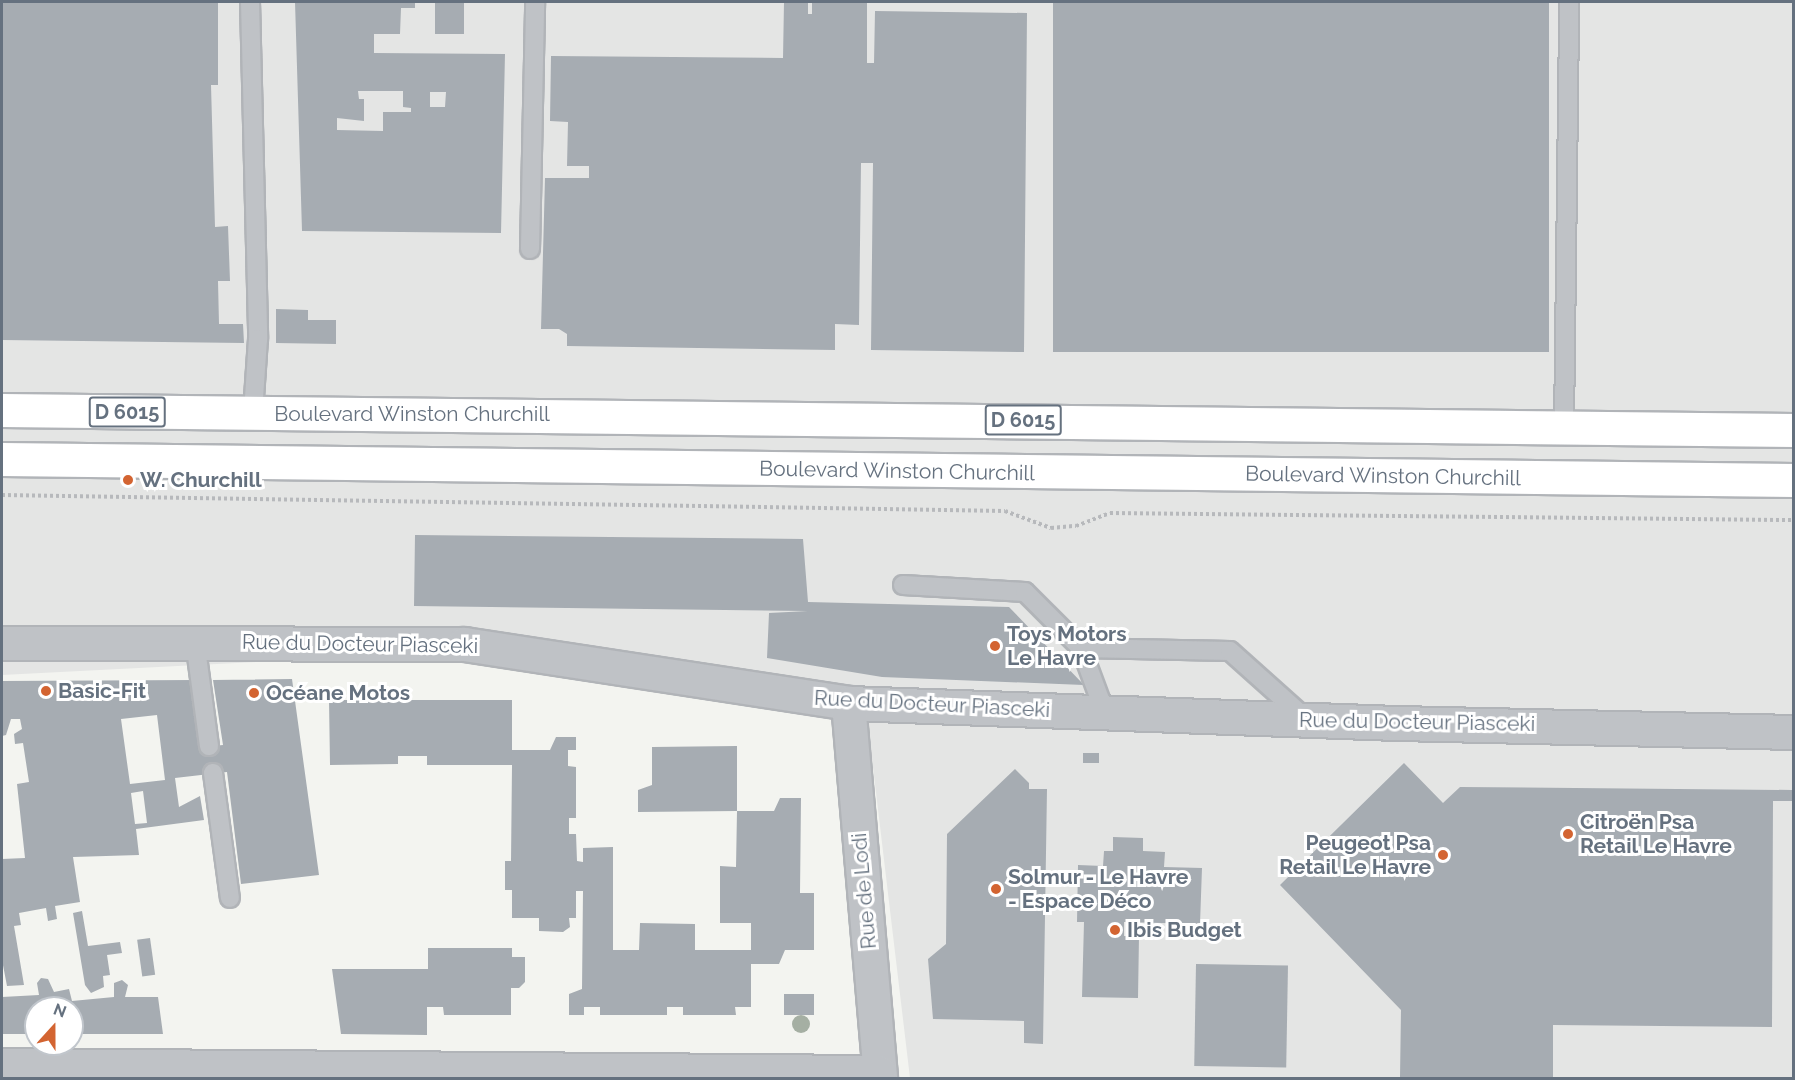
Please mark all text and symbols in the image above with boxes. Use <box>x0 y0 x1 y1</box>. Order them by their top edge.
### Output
road number: D 6015 <box>88 395 166 429</box>
street label: Boulevard Winston Churchill <box>274 401 550 427</box>
road number: D 6015 <box>984 403 1062 437</box>
street label: Boulevard Winston Churchill <box>759 456 1035 486</box>
street label: Boulevard Winston Churchill <box>1245 461 1521 491</box>
place label: W. Churchill <box>140 467 262 493</box>
marker: W. Churchill <box>121 473 135 487</box>
place label: Toys Motors Le Havre <box>1007 621 1127 671</box>
street label: Rue du Docteur Piasceki <box>241 629 479 659</box>
marker: Toys Motors Le Havre <box>988 639 1002 653</box>
place label: Basic-Fit <box>58 678 146 704</box>
place label: Océane Motos <box>266 680 410 706</box>
marker: Basic-Fit <box>39 684 53 698</box>
street label: Rue du Docteur Piasceki <box>813 685 1051 723</box>
marker: Océane Motos <box>247 686 261 700</box>
street label: Rue du Docteur Piasceki <box>1298 707 1536 737</box>
place label: Citroën Psa Retail Le Havre <box>1580 809 1732 859</box>
marker: Citroën Psa Retail Le Havre <box>1561 827 1575 841</box>
place label: Peugeot Psa Retail Le Havre <box>1279 830 1431 880</box>
street label: Rue de Lodi <box>846 832 882 950</box>
marker: Peugeot Psa Retail Le Havre <box>1436 848 1450 862</box>
place label: Solmur - Le Havre - Espace Déco <box>1008 864 1189 914</box>
marker: Solmur - Le Havre - Espace Déco <box>989 882 1003 896</box>
place label: Ibis Budget <box>1127 917 1242 943</box>
marker: Ibis Budget <box>1108 923 1122 937</box>
north arrow <box>24 996 84 1056</box>
text: N <box>51 1000 69 1022</box>

